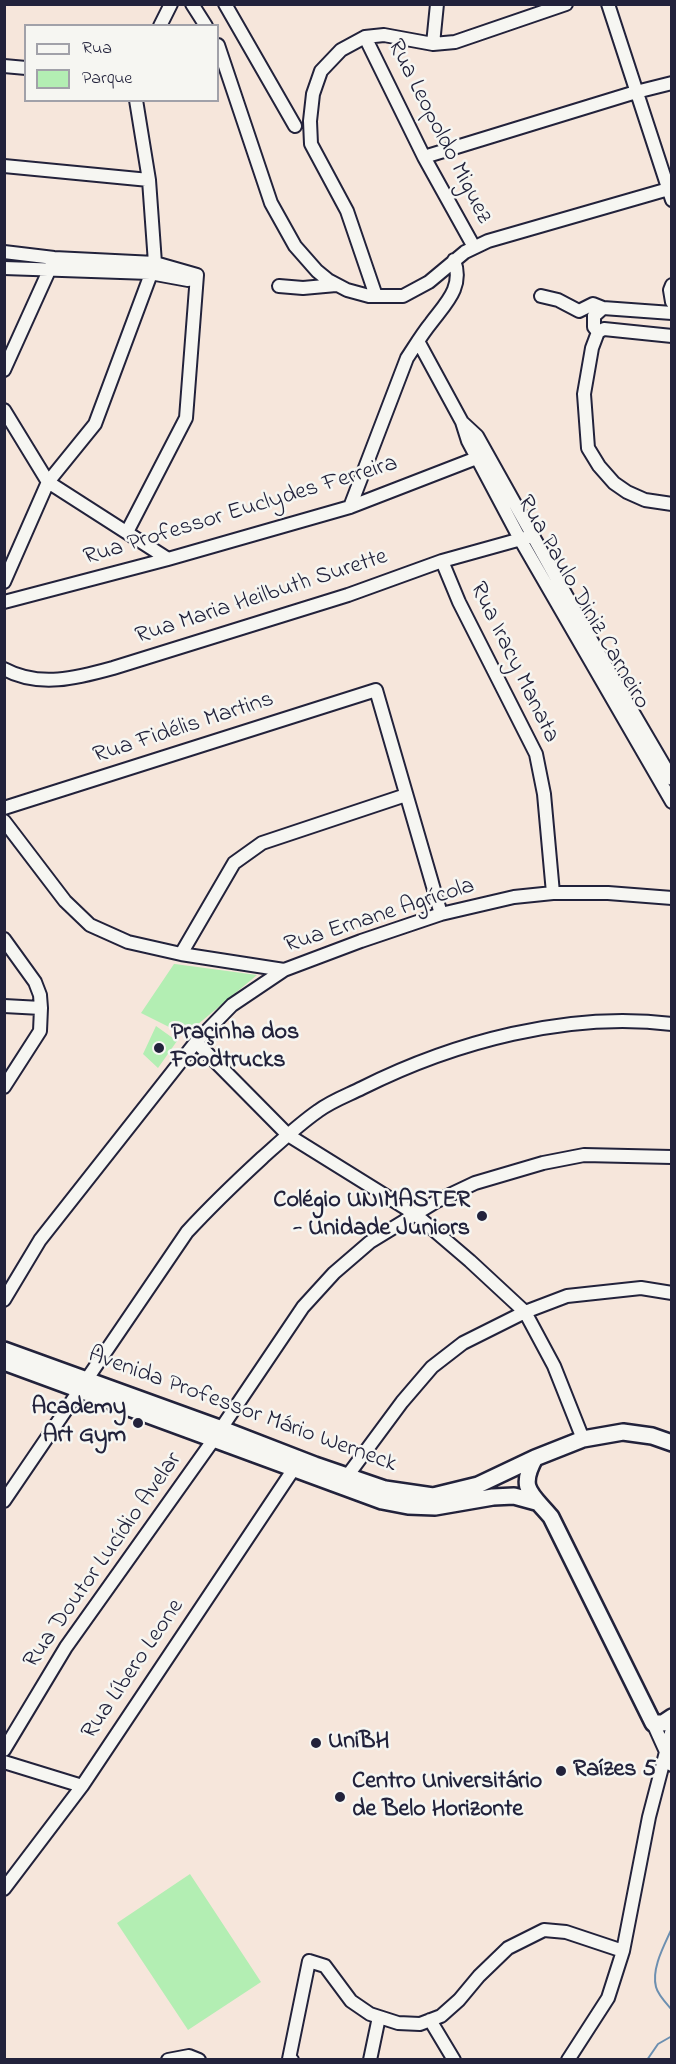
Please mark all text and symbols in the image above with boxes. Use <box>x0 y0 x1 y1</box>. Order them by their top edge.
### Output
legend <box>24 24 219 102</box>
street label: Rua Leopoldo Miguez <box>379 35 497 229</box>
text: Rua <box>82 36 112 62</box>
text: Parque <box>82 66 132 92</box>
street label: Rua Professor Euclydes Ferreira <box>81 450 401 574</box>
street label: Rua Paulo Diniz Carneiro <box>509 491 655 715</box>
street label: Rua Maria Heilbuth Surette <box>132 544 392 652</box>
street label: Rua Iracy Manata <box>462 578 564 748</box>
street label: Rua Fidélis Martins <box>90 686 278 772</box>
street label: Rua Ernane Agrícola <box>281 873 479 961</box>
place label: Praçinha dos Foodtrucks <box>171 1020 299 1076</box>
marker: Praçinha dos Foodtrucks <box>152 1041 166 1055</box>
place label: Colégio UNIMASTER - Unidade Juniors <box>273 1188 470 1244</box>
marker: Colégio UNIMASTER - Unidade Juniors <box>475 1209 489 1223</box>
street label: Avenida Professor Mário Werneck <box>84 1342 400 1480</box>
place label: Academy Art Gym <box>31 1395 126 1451</box>
marker: Academy Art Gym <box>131 1416 145 1430</box>
street label: Rua Doutor Lucídio Avelar <box>18 1447 190 1675</box>
street label: Rua Líbero Leone <box>76 1594 192 1746</box>
place label: UniBH <box>328 1729 389 1757</box>
marker: UniBH <box>309 1736 323 1750</box>
place label: Raízes 5 <box>573 1757 656 1785</box>
marker: Raízes 5 <box>554 1764 568 1778</box>
place label: Centro Universitário de Belo Horizonte <box>352 1769 542 1825</box>
marker: Centro Universitário de Belo Horizonte <box>333 1790 347 1804</box>

